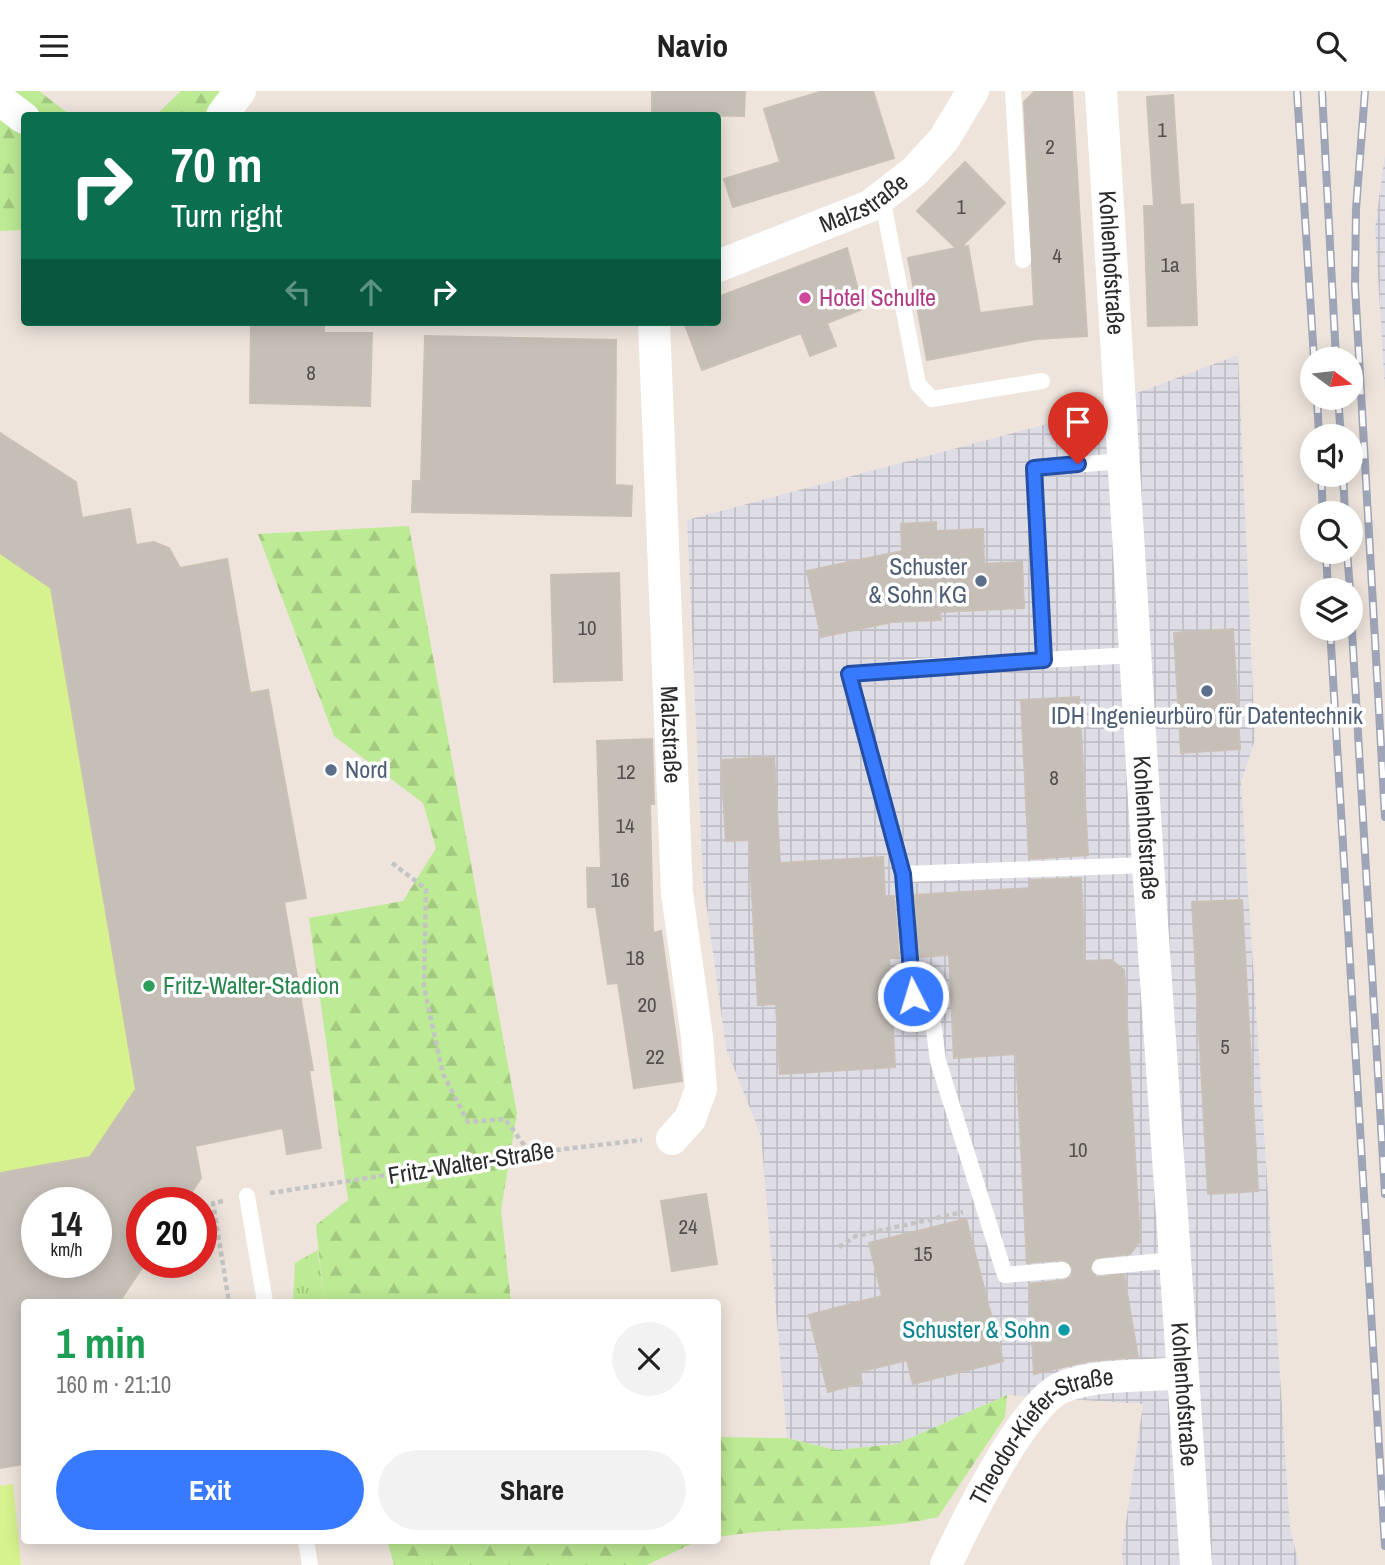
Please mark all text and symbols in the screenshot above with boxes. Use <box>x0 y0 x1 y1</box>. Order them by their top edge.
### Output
text: Navio <box>657 24 728 67</box>
icon: menu <box>35 27 73 65</box>
icon: search <box>1312 27 1350 65</box>
house number: 1 <box>1157 115 1167 144</box>
text: 70 m <box>171 131 263 197</box>
house number: 2 <box>1045 132 1055 161</box>
icon: right <box>56 140 147 231</box>
street label: Malzstraße <box>814 165 914 239</box>
street label: Kohlenhofstraße <box>1092 190 1133 336</box>
house number: 1 <box>956 192 966 221</box>
text: Turn right <box>171 194 283 237</box>
house number: 4 <box>1052 241 1062 270</box>
house number: 1a <box>1160 250 1180 279</box>
icon: left <box>279 273 317 311</box>
icon: ahead <box>352 273 390 311</box>
icon: right <box>425 273 463 311</box>
place label: Hotel Schulte <box>819 281 936 313</box>
marker: Hotel Schulte <box>797 290 813 306</box>
north arrow <box>1300 347 1363 409</box>
map controls <box>1300 347 1363 641</box>
house number: 8 <box>306 358 316 387</box>
pin <box>1048 392 1108 464</box>
icon: arrive <box>1059 403 1097 441</box>
button: sound <box>1300 424 1363 487</box>
button: search <box>1300 501 1363 564</box>
place label: Schuster & Sohn KG <box>869 550 967 610</box>
marker: Schuster & Sohn KG <box>973 573 989 589</box>
button: layers <box>1300 578 1363 641</box>
house number: 10 <box>577 613 597 642</box>
marker: IDH Ingenieurbüro für Datentechnik <box>1199 683 1215 699</box>
street label: Malzstraße <box>654 685 690 784</box>
place label: IDH Ingenieurbüro für Datentechnik <box>1051 699 1363 731</box>
place label: Nord <box>345 753 388 785</box>
street label: Kohlenhofstraße <box>1126 754 1167 901</box>
house number: 12 <box>616 757 636 786</box>
marker: Nord <box>323 762 339 778</box>
house number: 8 <box>1049 763 1059 792</box>
house number: 14 <box>615 811 635 840</box>
house number: 16 <box>610 865 630 894</box>
house number: 18 <box>625 943 645 972</box>
position arrow <box>876 959 950 1033</box>
place label: Fritz-Walter-Stadion <box>163 969 339 1001</box>
marker: Fritz-Walter-Stadion <box>141 978 157 994</box>
house number: 20 <box>637 990 657 1019</box>
house number: 5 <box>1220 1032 1230 1061</box>
house number: 22 <box>645 1042 665 1071</box>
street label: Fritz-Walter-Straße <box>386 1133 556 1191</box>
house number: 10 <box>1068 1135 1088 1164</box>
speed limit sign: 20 <box>126 1187 217 1278</box>
text: 14 <box>51 1200 82 1247</box>
house number: 24 <box>678 1212 698 1241</box>
text: km/h <box>51 1237 83 1262</box>
house number: 15 <box>913 1239 933 1268</box>
place label: Schuster & Sohn <box>902 1313 1050 1345</box>
text: 1 min <box>56 1315 146 1371</box>
street label: Kohlenhofstraße <box>1164 1321 1206 1467</box>
button: close <box>612 1322 686 1396</box>
marker: Schuster & Sohn <box>1056 1322 1072 1338</box>
street label: Theodor-Kiefer-Straße <box>962 1360 1115 1510</box>
text: 160 m · 21:10 <box>56 1369 171 1400</box>
button: Exit <box>56 1450 364 1530</box>
button: Share <box>378 1450 686 1530</box>

